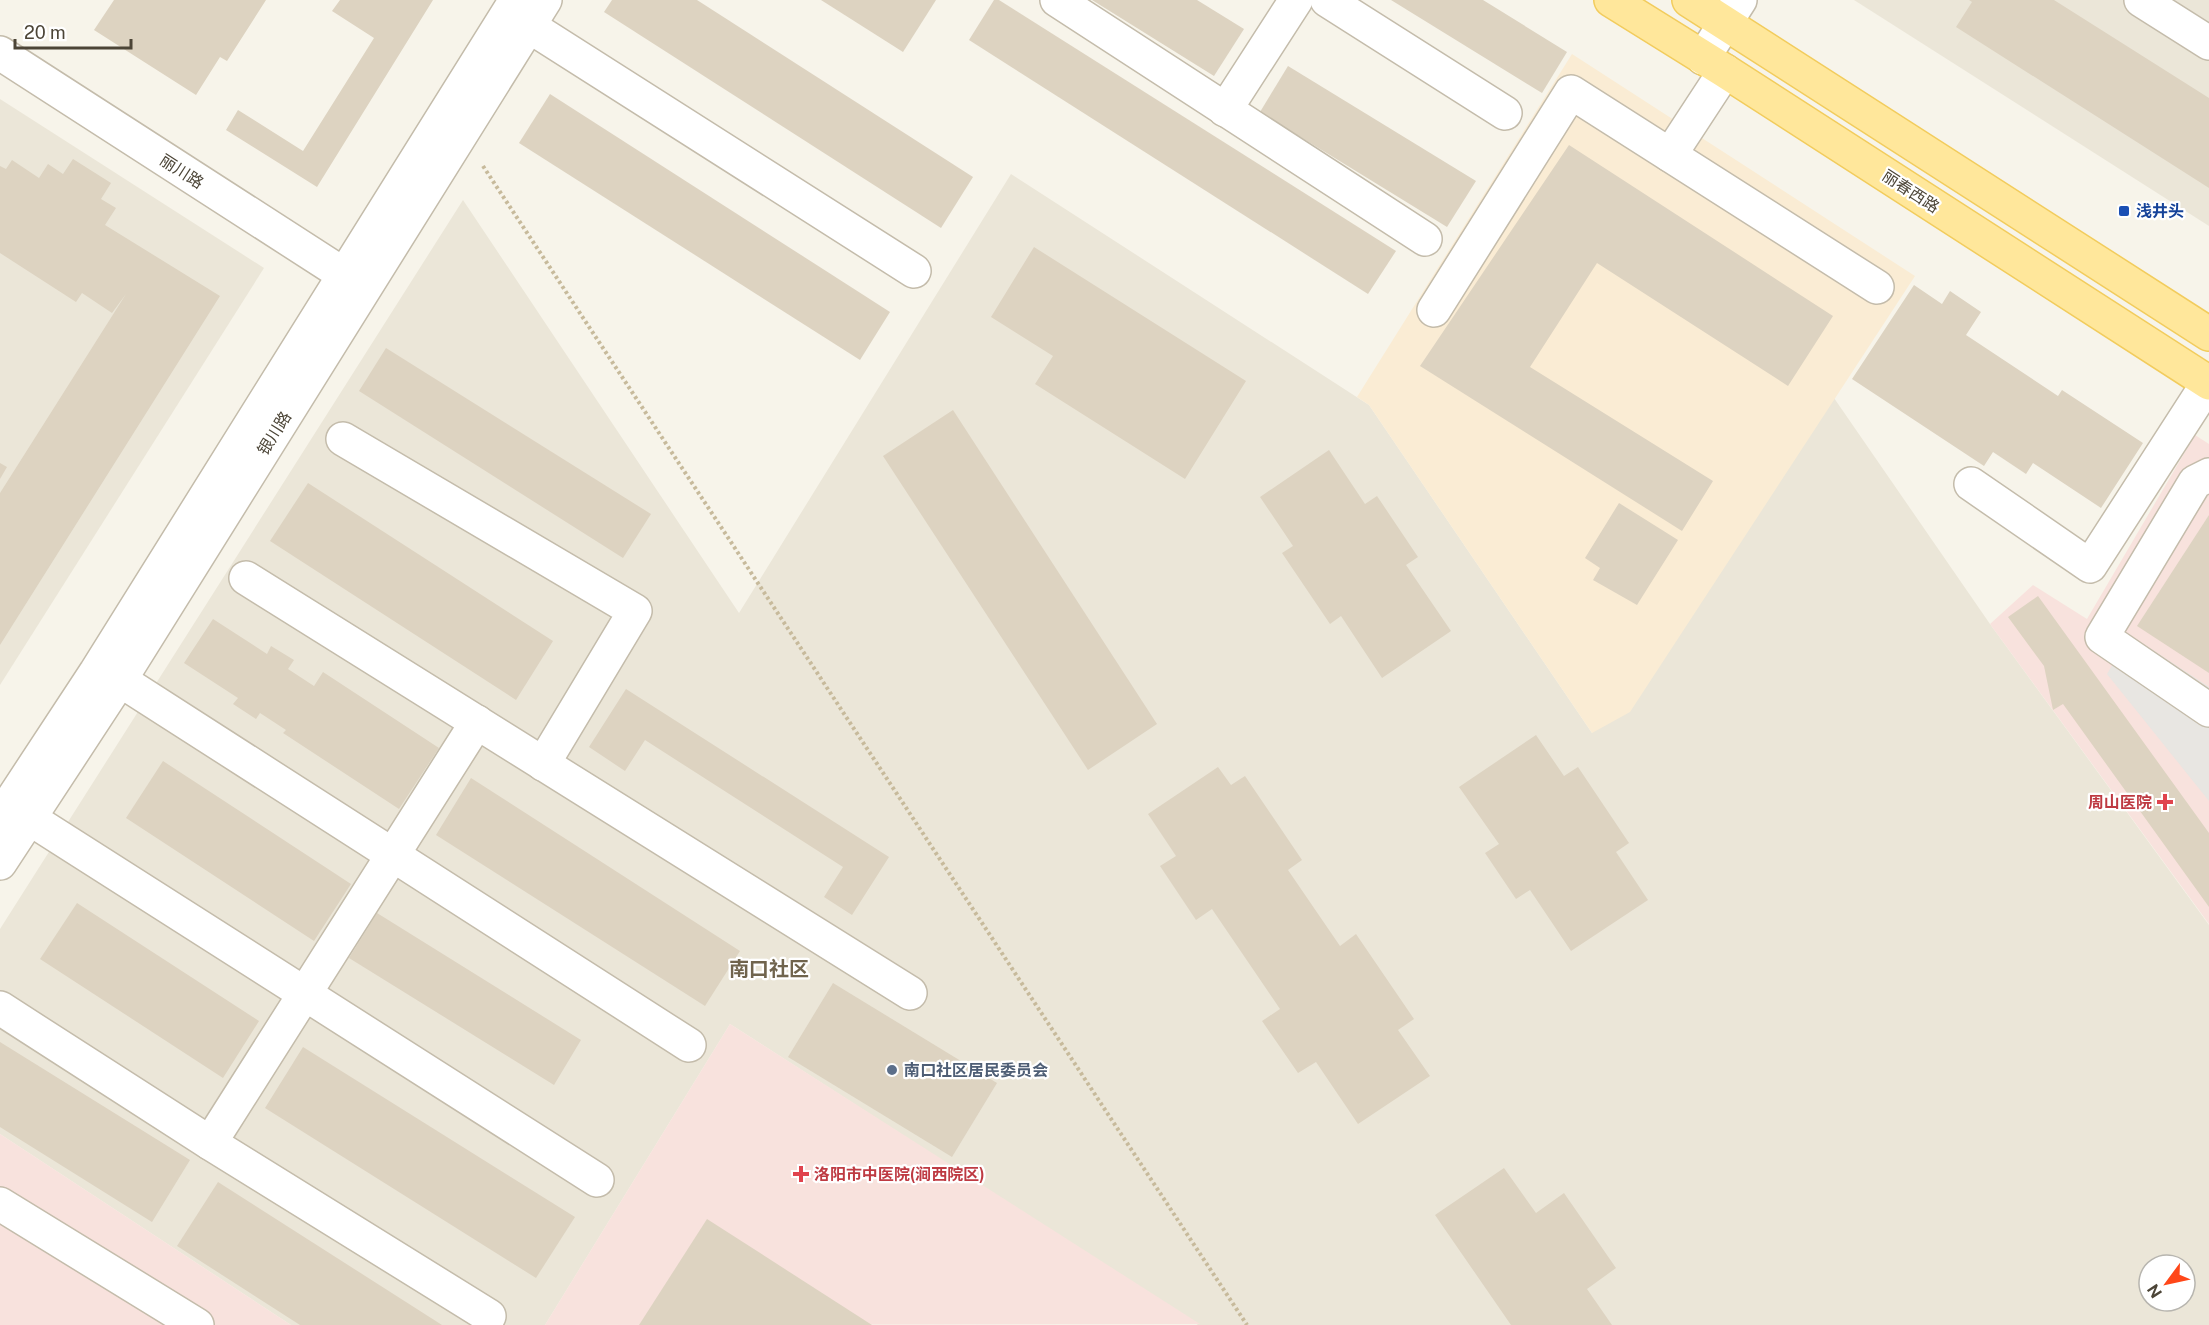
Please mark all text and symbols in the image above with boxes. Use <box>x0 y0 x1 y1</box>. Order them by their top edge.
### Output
scale bar <box>15 12 130 50</box>
text: 20 m <box>24 22 66 43</box>
street label: 丽川路 <box>156 150 207 192</box>
street label: 丽春西路 <box>1879 166 1943 217</box>
place label: 浅井头 <box>2136 202 2184 221</box>
marker: 浅井头 <box>2117 204 2131 218</box>
street label: 银川路 <box>254 408 295 459</box>
place label: 周山医院 <box>2088 793 2152 812</box>
marker: 周山医院 <box>2156 793 2174 811</box>
district label: 南口社区 <box>729 957 809 981</box>
place label: 南口社区居民委员会 <box>904 1061 1048 1080</box>
marker: 南口社区居民委员会 <box>885 1063 899 1077</box>
marker: 洛阳市中医院(涧西院区) <box>792 1165 810 1183</box>
place label: 洛阳市中医院(涧西院区) <box>814 1165 985 1184</box>
north arrow <box>2137 1253 2197 1313</box>
text: N <box>2143 1280 2166 1301</box>

